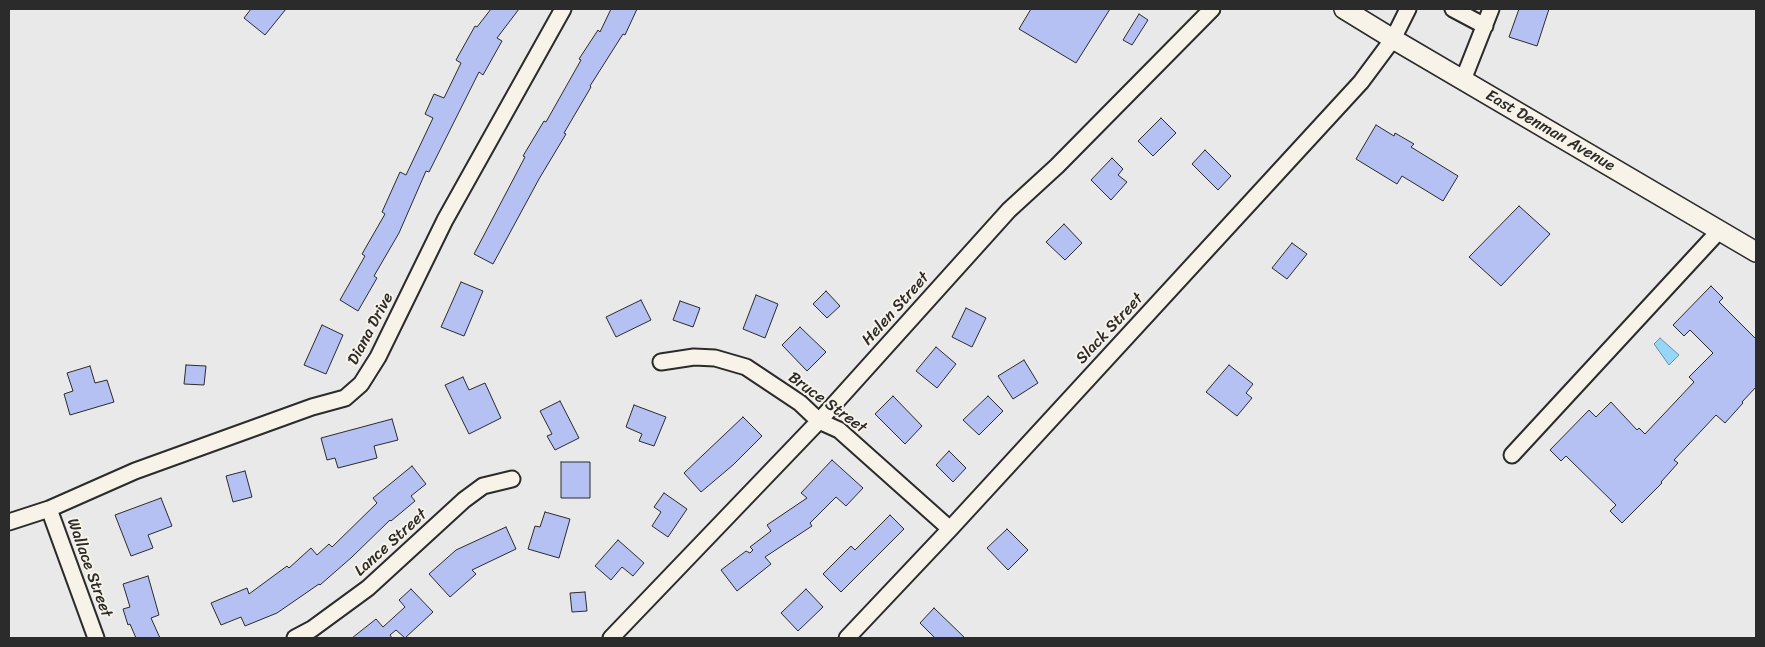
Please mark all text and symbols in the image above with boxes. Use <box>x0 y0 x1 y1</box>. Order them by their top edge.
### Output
street label: East Denman Avenue <box>1482 86 1618 176</box>
street label: Helen Street <box>858 269 934 349</box>
street label: Diana Drive <box>344 290 398 368</box>
street label: Slack Street <box>1072 290 1148 368</box>
street label: Bruce Street <box>784 368 870 438</box>
street label: Lance Street <box>351 505 431 581</box>
street label: Wallace Street <box>62 516 116 620</box>

